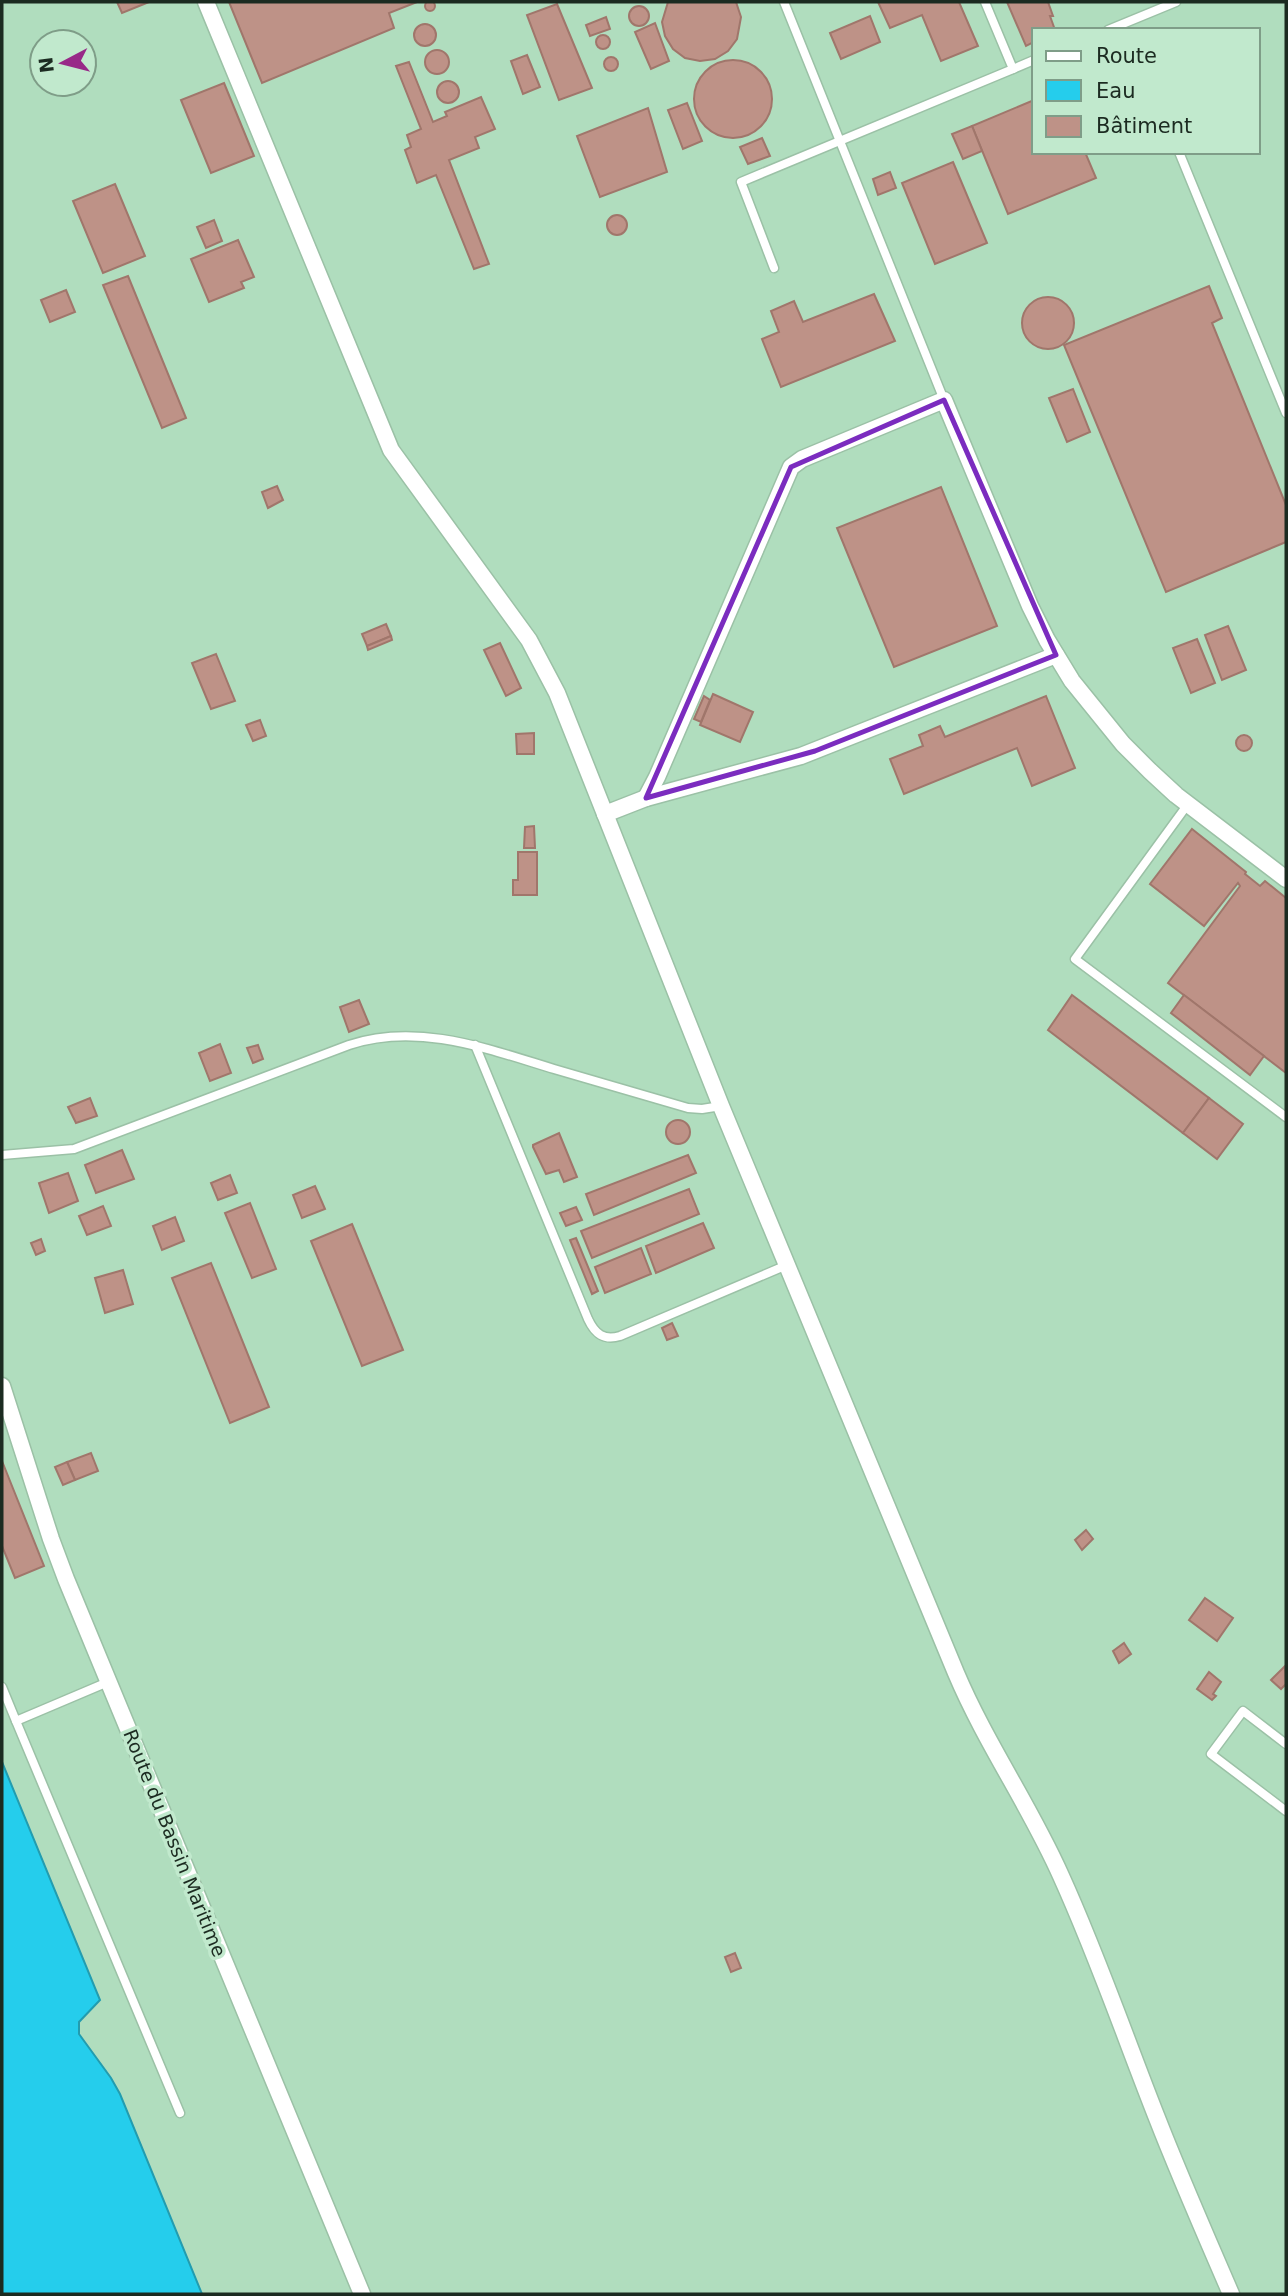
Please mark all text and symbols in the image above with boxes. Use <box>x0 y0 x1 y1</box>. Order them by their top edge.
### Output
north arrow <box>28 28 98 98</box>
legend <box>1032 28 1260 154</box>
text: Route <box>1096 44 1157 68</box>
text: N <box>34 56 58 74</box>
text: Eau <box>1096 79 1135 103</box>
text: Bâtiment <box>1096 114 1192 138</box>
street label: Route du Bassin Maritime <box>119 1726 231 1960</box>

